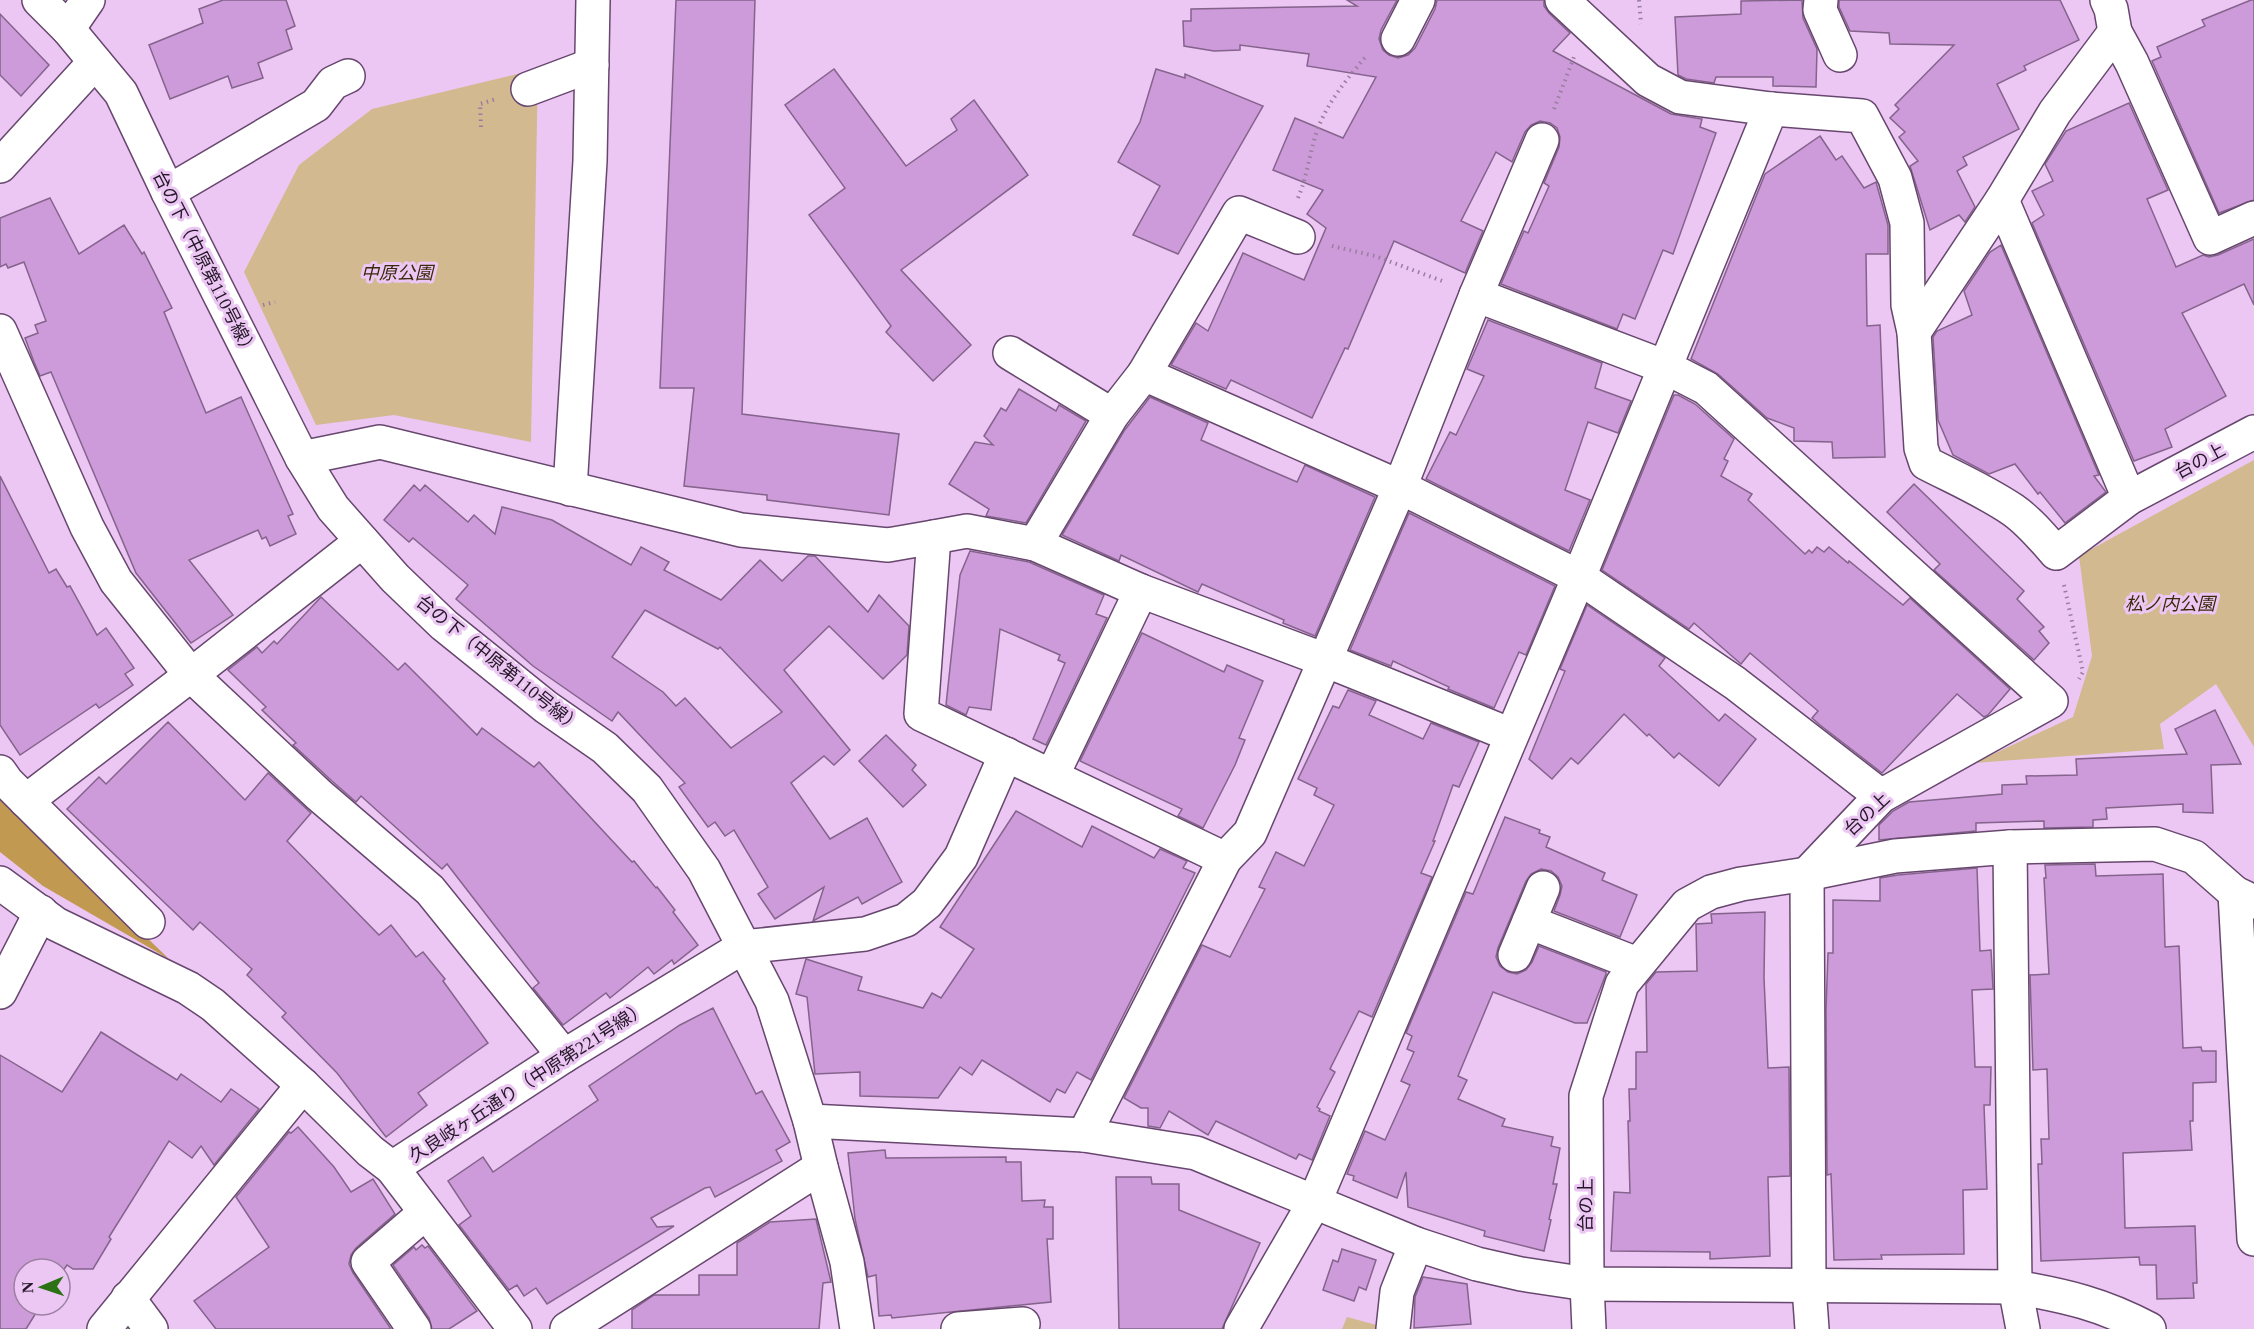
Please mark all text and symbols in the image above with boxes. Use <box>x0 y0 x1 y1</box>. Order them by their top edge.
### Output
street label: 台の下（中原第110号線） <box>149 168 261 360</box>
park label: 中原公園 <box>361 263 436 283</box>
street label: 台の上 <box>2171 439 2229 483</box>
street label: 台の下（中原第110号線） <box>413 591 585 737</box>
park label: 松ノ内公園 <box>2125 594 2218 614</box>
street label: 台の上 <box>1840 788 1894 840</box>
street label: 久良岐ヶ丘通り（中原第221号線） <box>406 998 650 1166</box>
street label: 台の上 <box>1576 1178 1596 1232</box>
north arrow <box>12 1257 72 1317</box>
text: N <box>19 1281 36 1294</box>

